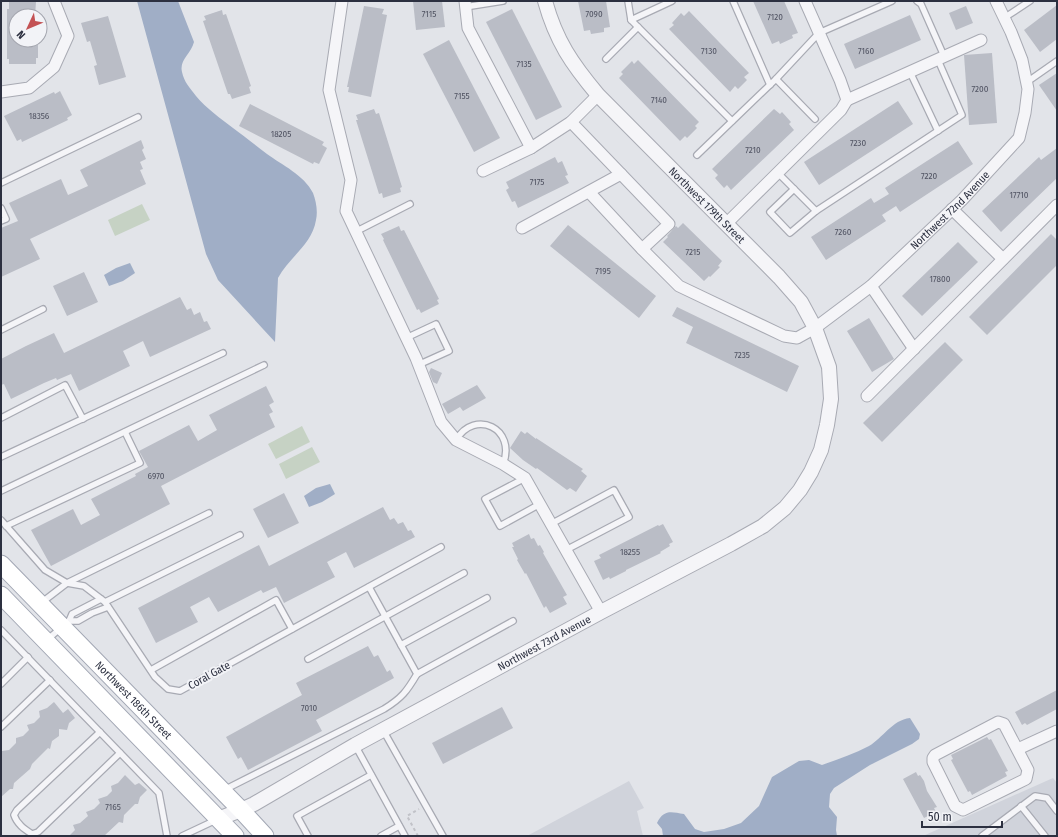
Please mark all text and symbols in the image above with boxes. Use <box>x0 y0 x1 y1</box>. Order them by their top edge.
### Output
north arrow <box>8 8 48 48</box>
house number: 7115 <box>422 9 436 19</box>
house number: 7090 <box>585 9 603 19</box>
house number: 7120 <box>767 12 783 22</box>
text: N <box>14 28 28 41</box>
house number: 7130 <box>701 46 717 56</box>
house number: 7160 <box>858 46 874 56</box>
house number: 7135 <box>516 59 532 69</box>
house number: 7200 <box>972 84 989 94</box>
house number: 7155 <box>454 91 470 101</box>
house number: 7140 <box>651 95 667 105</box>
house number: 18356 <box>29 111 50 121</box>
house number: 18205 <box>271 129 291 139</box>
house number: 7230 <box>850 138 866 148</box>
house number: 7210 <box>745 145 761 155</box>
street label: Northwest 179th Street <box>666 165 748 246</box>
street label: Northwest 72nd Avenue <box>908 169 992 252</box>
house number: 7220 <box>921 171 937 181</box>
house number: 7175 <box>530 177 544 187</box>
house number: 17710 <box>1010 190 1029 200</box>
house number: 7260 <box>835 227 852 237</box>
house number: 7215 <box>686 247 700 257</box>
house number: 7195 <box>595 266 611 276</box>
house number: 17800 <box>930 274 951 284</box>
house number: 7235 <box>734 350 750 360</box>
house number: 6970 <box>148 471 165 481</box>
house number: 18255 <box>620 547 640 557</box>
street label: Northwest 73rd Avenue <box>496 613 593 674</box>
street label: Northwest 186th Street <box>92 659 174 742</box>
street label: Coral Gate <box>186 659 233 692</box>
house number: 7010 <box>301 703 317 713</box>
house number: 7165 <box>105 802 121 812</box>
scale bar <box>922 803 1002 829</box>
text: 50 m <box>928 810 952 824</box>

